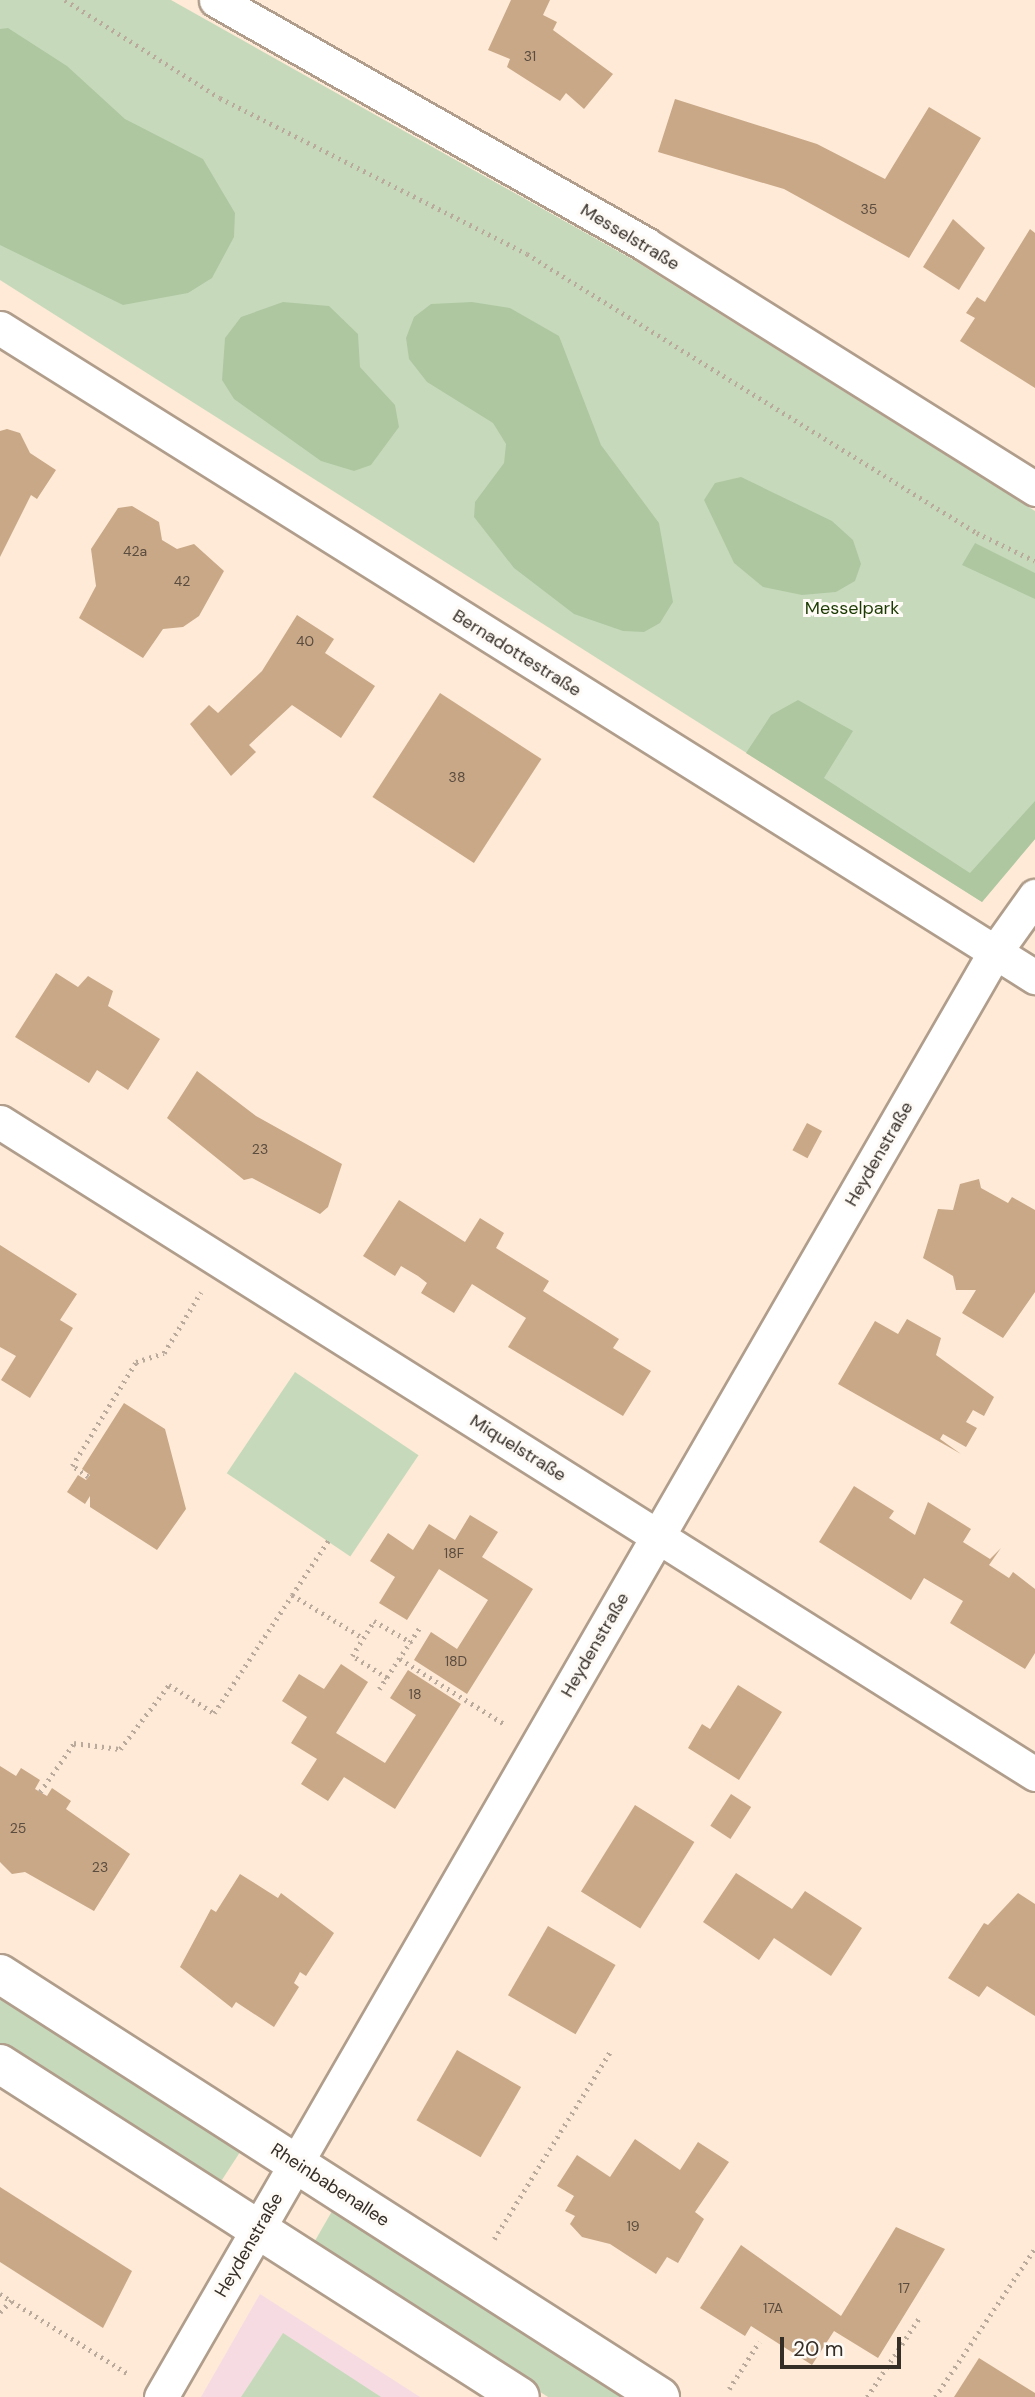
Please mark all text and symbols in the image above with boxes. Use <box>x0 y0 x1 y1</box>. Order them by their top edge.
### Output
house number: 31 <box>524 48 536 64</box>
street label: Messelstraße <box>577 199 683 275</box>
house number: 35 <box>861 201 877 217</box>
house number: 42a <box>123 543 147 559</box>
house number: 42 <box>174 573 190 589</box>
park label: Messelpark <box>805 597 899 619</box>
street label: Bernadottestraße <box>449 605 585 701</box>
house number: 40 <box>296 633 314 649</box>
house number: 38 <box>449 769 465 785</box>
street label: Heydenstraße <box>840 1098 918 1210</box>
house number: 23 <box>252 1141 268 1157</box>
street label: Miquelstraße <box>466 1410 570 1486</box>
house number: 18F <box>444 1545 464 1561</box>
street label: Heydenstraße <box>556 1589 634 1701</box>
house number: 18D <box>445 1653 467 1669</box>
house number: 18 <box>409 1686 421 1702</box>
house number: 25 <box>10 1820 26 1836</box>
house number: 23 <box>92 1859 108 1875</box>
street label: Rheinbabenallee <box>267 2139 393 2231</box>
street label: Heydenstraße <box>210 2189 288 2301</box>
house number: 19 <box>626 2218 640 2234</box>
house number: 17 <box>898 2280 910 2296</box>
house number: 17A <box>763 2300 783 2316</box>
scale bar <box>783 2324 904 2368</box>
text: 20 m <box>793 2335 844 2363</box>

